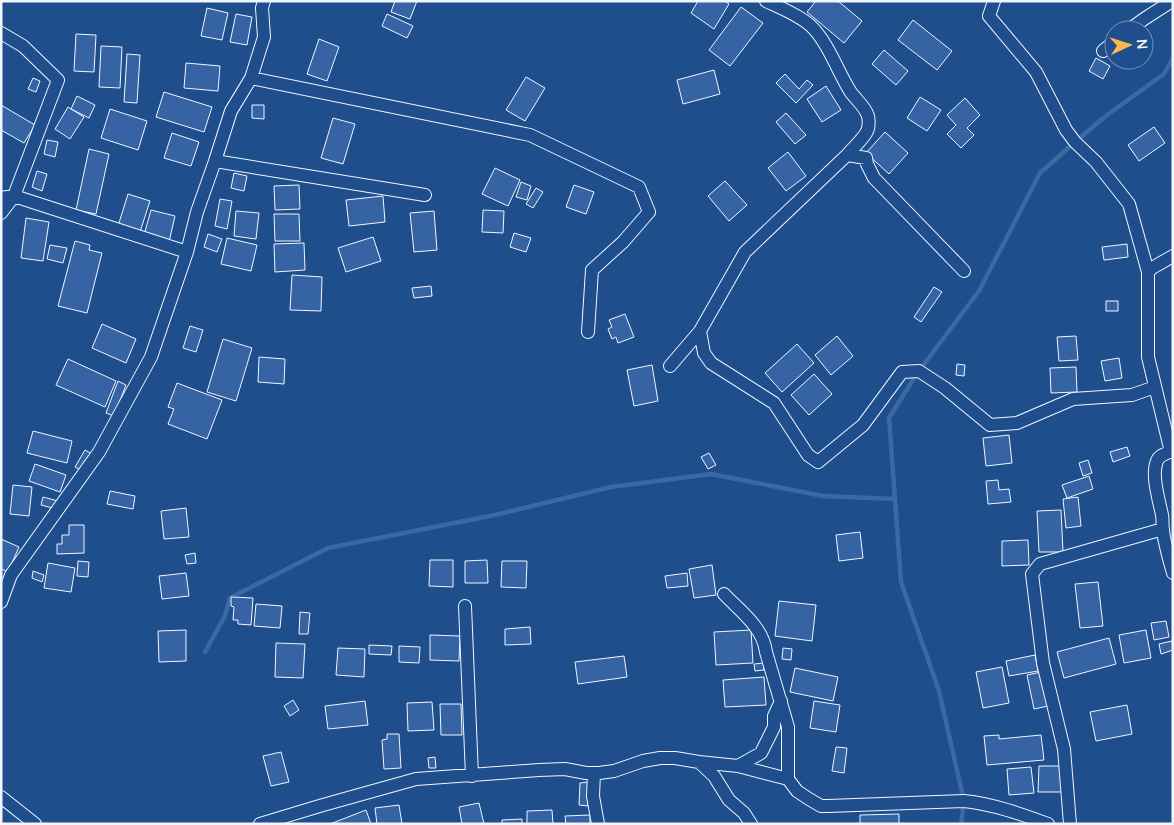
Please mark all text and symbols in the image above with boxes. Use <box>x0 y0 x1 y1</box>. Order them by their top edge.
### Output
north arrow <box>1104 20 1154 70</box>
text: N <box>1133 38 1152 50</box>

